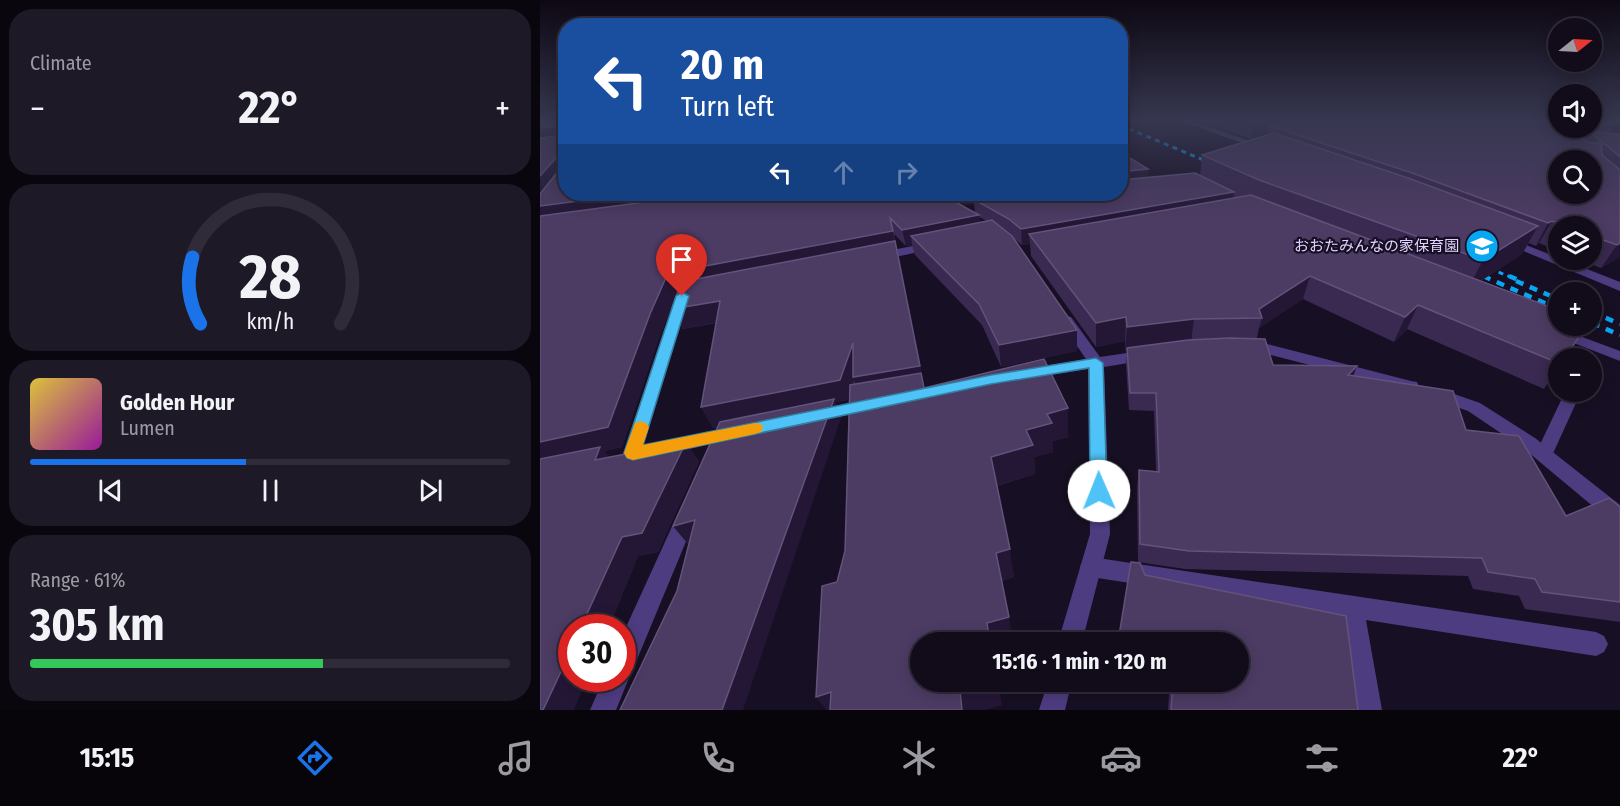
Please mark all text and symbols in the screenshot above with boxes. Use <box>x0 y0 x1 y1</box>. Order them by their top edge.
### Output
north arrow <box>1548 18 1602 72</box>
map controls <box>1548 18 1602 402</box>
text: 20 m <box>681 40 764 90</box>
icon: left <box>582 42 660 120</box>
text: Climate <box>30 51 92 75</box>
text: 22° <box>239 81 301 135</box>
button: sound <box>1548 84 1602 138</box>
text: − <box>30 89 45 129</box>
text: + <box>495 89 510 129</box>
text: Turn left <box>681 91 774 123</box>
button: search <box>1548 150 1602 204</box>
icon: left <box>764 156 797 189</box>
icon: ahead <box>827 156 860 189</box>
icon: right <box>890 156 923 189</box>
button: layers <box>1548 216 1602 270</box>
school or university icon: おおたみんなの家保育園 <box>1464 228 1500 264</box>
pin <box>656 234 707 296</box>
place label: おおたみんなの家保育園 <box>1294 237 1459 255</box>
text: 28 <box>238 241 301 316</box>
icon: arrive <box>665 243 698 276</box>
button: + <box>1548 282 1602 336</box>
text: km/h <box>246 310 294 336</box>
button: − <box>1548 348 1602 402</box>
text: Golden Hour <box>120 389 234 416</box>
text: Lumen <box>120 416 175 440</box>
position arrow <box>1067 459 1131 523</box>
icon: previous <box>94 474 127 507</box>
icon: pause <box>254 474 287 507</box>
icon: next <box>414 474 447 507</box>
text: Range · 61% <box>30 568 125 592</box>
text: 305 km <box>30 598 165 652</box>
speed limit sign: 30 <box>558 614 636 692</box>
text: 15:16 · 1 min · 120 m <box>992 648 1167 675</box>
icon: directions <box>294 737 336 779</box>
icon: music <box>495 737 537 779</box>
icon: phone <box>697 737 739 779</box>
icon: climate <box>898 737 940 779</box>
icon: car <box>1100 737 1142 779</box>
icon: filters <box>1301 737 1343 779</box>
text: 15:15 <box>80 742 134 774</box>
text: 22° <box>1503 742 1540 774</box>

